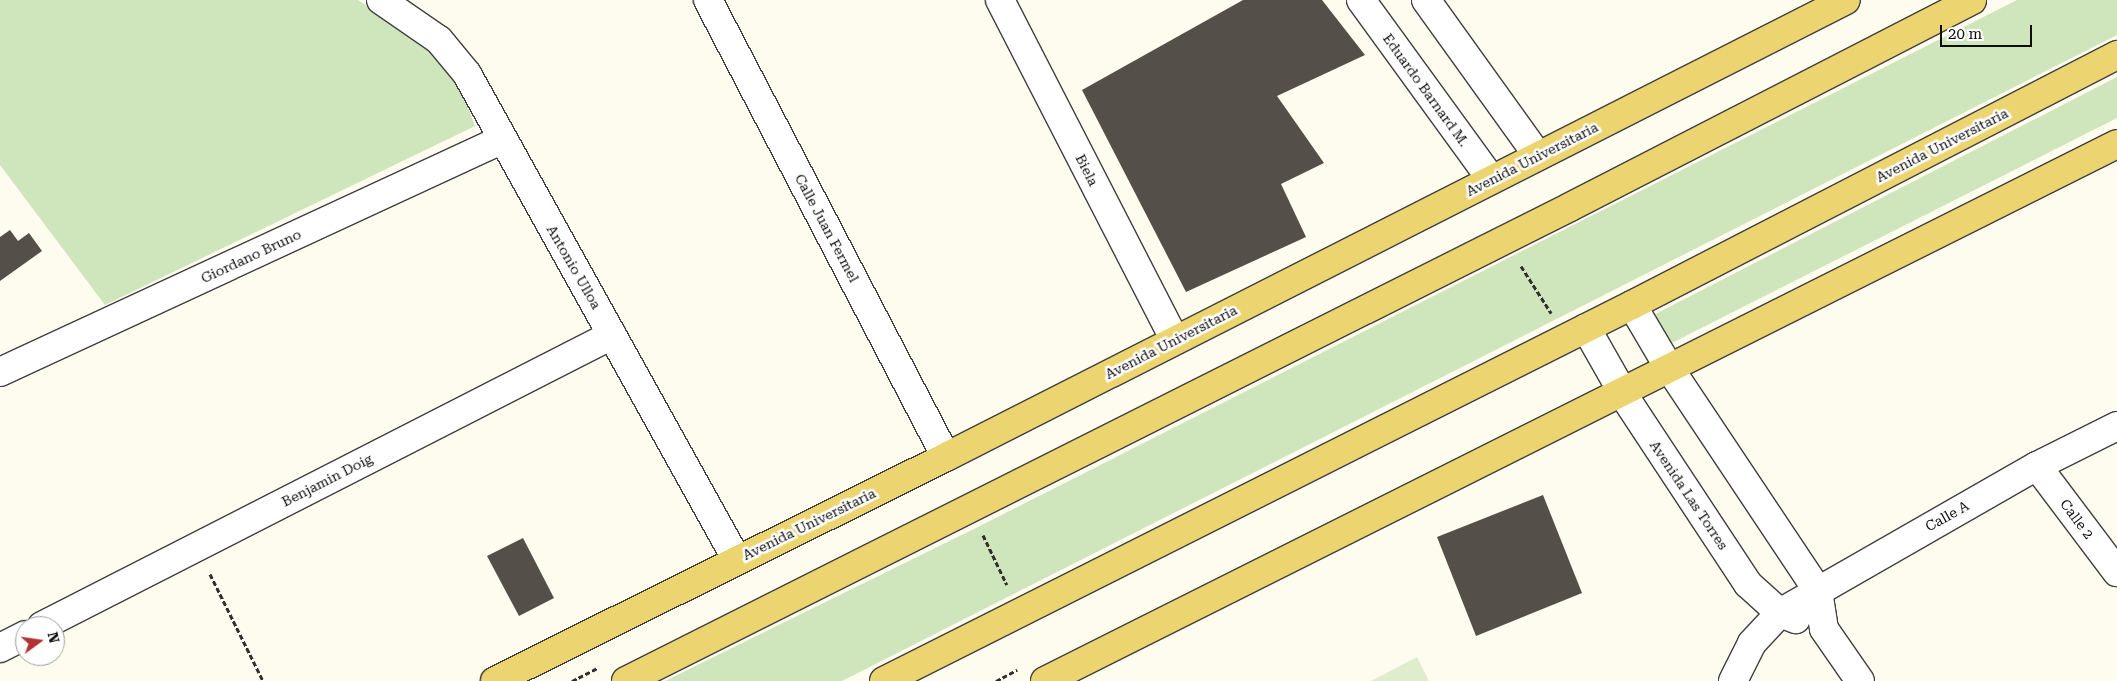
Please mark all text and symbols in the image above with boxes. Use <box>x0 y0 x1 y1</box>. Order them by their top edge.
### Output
scale bar <box>1942 15 2034 47</box>
text: 20 m <box>1948 25 1982 43</box>
street label: Eduardo Barnard M. <box>1379 30 1473 150</box>
street label: Avenida Universitaria <box>1873 104 2011 186</box>
street label: Avenida Universitaria <box>1463 118 1601 200</box>
street label: Biela <box>1072 151 1102 189</box>
street label: Calle Juan Fermel <box>791 171 863 285</box>
street label: Antonio Ulloa <box>543 222 605 312</box>
street label: Giordano Bruno <box>198 225 304 287</box>
street label: Avenida Universitaria <box>1102 301 1240 383</box>
street label: Avenida Las Torres <box>1646 437 1732 553</box>
street label: Benjamin Doig <box>279 450 375 510</box>
street label: Avenida Universitaria <box>740 484 878 564</box>
street label: Calle 2 <box>2057 496 2097 542</box>
street label: Calle A <box>1922 497 1972 535</box>
north arrow <box>15 616 65 666</box>
text: N <box>45 630 63 645</box>

